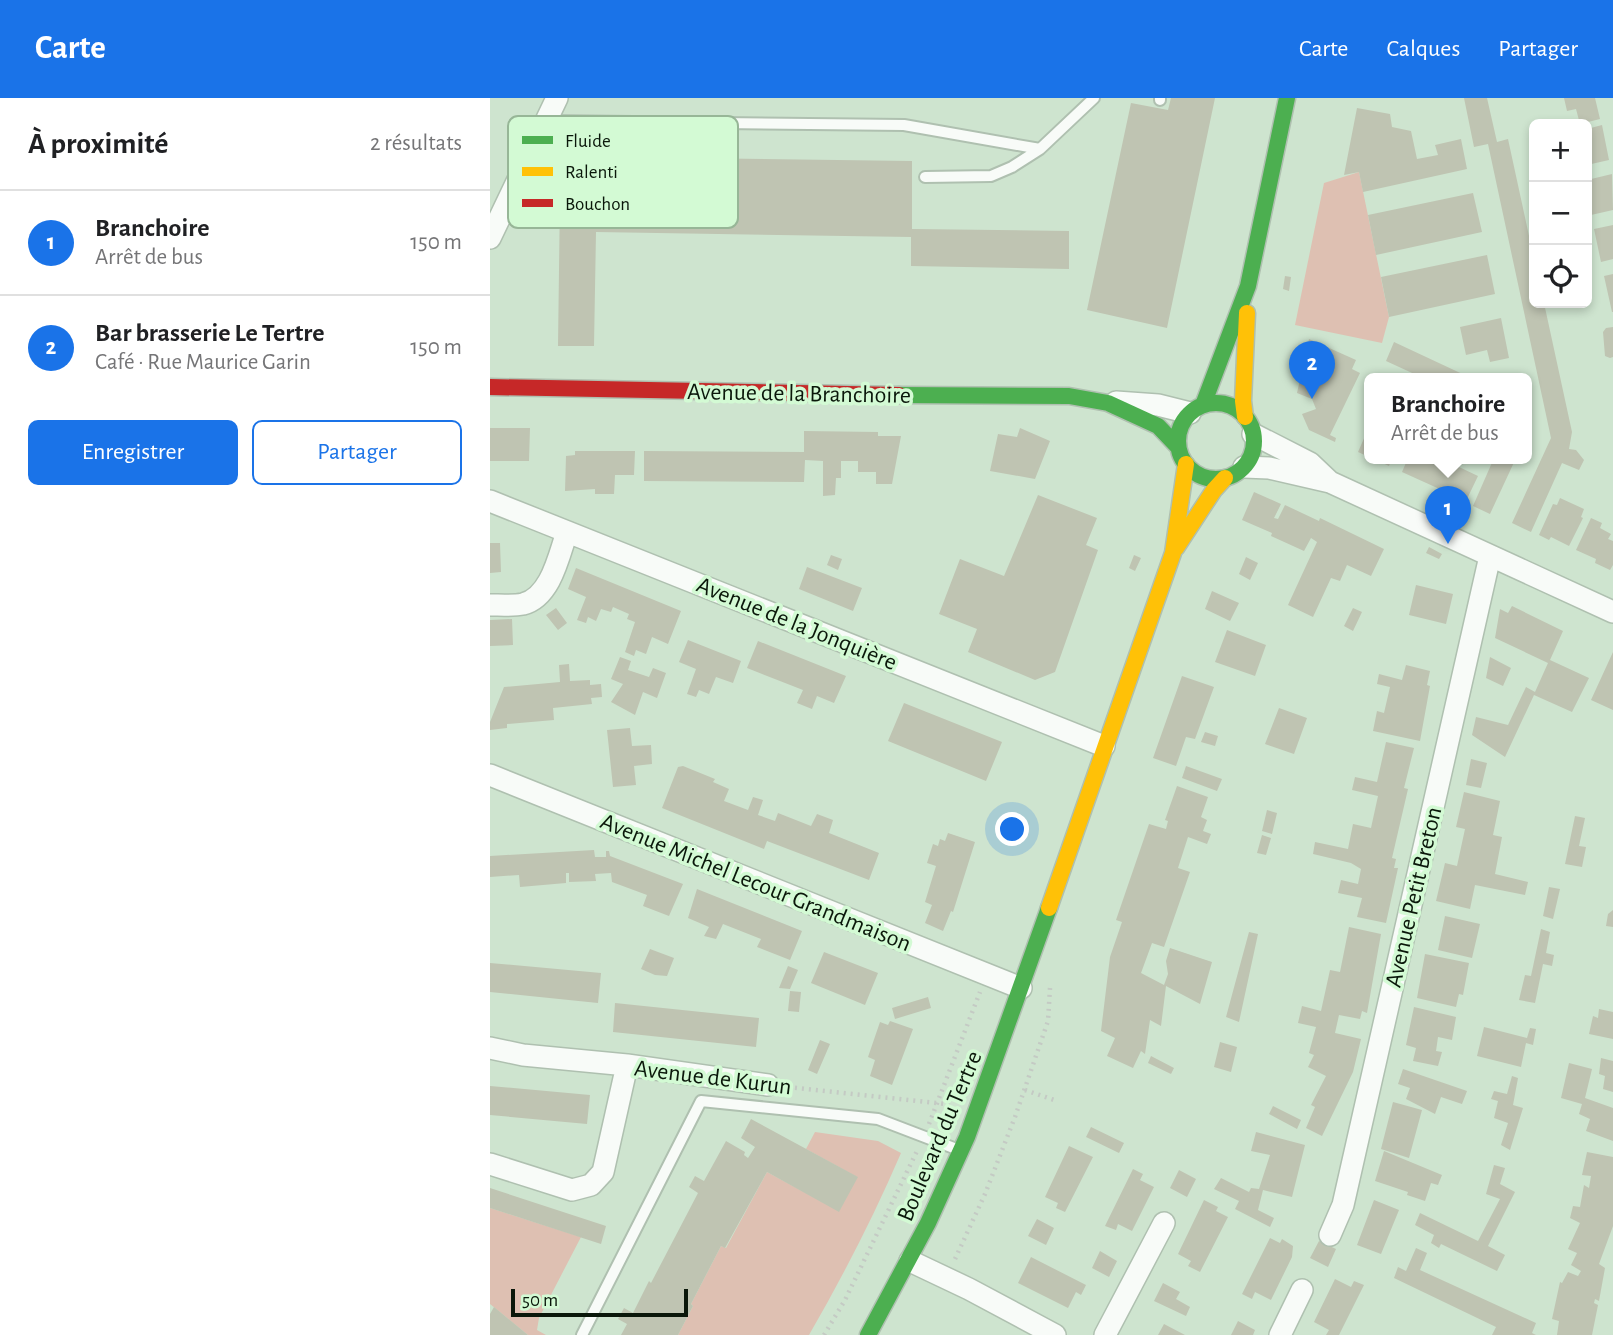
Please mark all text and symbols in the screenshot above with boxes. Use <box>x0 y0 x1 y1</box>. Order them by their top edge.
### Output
text: Carte <box>35 32 106 65</box>
text: Carte <box>1299 37 1348 61</box>
text: Calques <box>1386 37 1460 61</box>
text: Partager <box>1498 37 1578 61</box>
legend <box>508 116 738 228</box>
map controls <box>1529 119 1592 308</box>
button: + <box>1529 119 1592 182</box>
text: À proximité <box>28 129 168 159</box>
text: 2 résultats <box>370 132 462 155</box>
text: Fluide <box>565 132 611 151</box>
text: Ralenti <box>565 163 618 182</box>
button: − <box>1529 182 1592 245</box>
text: Bouchon <box>565 195 630 214</box>
text: Branchoire <box>95 215 210 241</box>
text: 1 <box>47 231 55 254</box>
text: 150 m <box>410 231 462 254</box>
button: locate <box>1529 245 1592 308</box>
text: Arrêt de bus <box>95 246 203 269</box>
text: Bar brasserie Le Tertre <box>95 320 325 346</box>
text: 2 <box>46 336 56 359</box>
text: 150 m <box>410 336 462 359</box>
pin: 2 <box>1289 341 1335 399</box>
text: Café · Rue Maurice Garin <box>95 351 311 374</box>
popup <box>1364 373 1532 464</box>
street label: Avenue de la Branchoire <box>687 380 911 408</box>
text: Branchoire <box>1391 391 1505 417</box>
button: Enregistrer <box>28 420 238 485</box>
button: Partager <box>252 420 462 485</box>
text: Arrêt de bus <box>1391 422 1499 445</box>
pin: 1 <box>1425 486 1471 544</box>
street label: Avenue de la Jonquière <box>693 573 900 675</box>
street label: Avenue Petit Breton <box>1382 805 1446 990</box>
street label: Avenue Michel Lecour Grandmaison <box>597 809 914 956</box>
your location <box>995 812 1029 846</box>
street label: Boulevard du Tertre <box>893 1048 987 1225</box>
street label: Avenue de Kurun <box>633 1056 793 1100</box>
scale bar <box>511 1286 688 1318</box>
text: 50 m <box>522 1291 558 1310</box>

